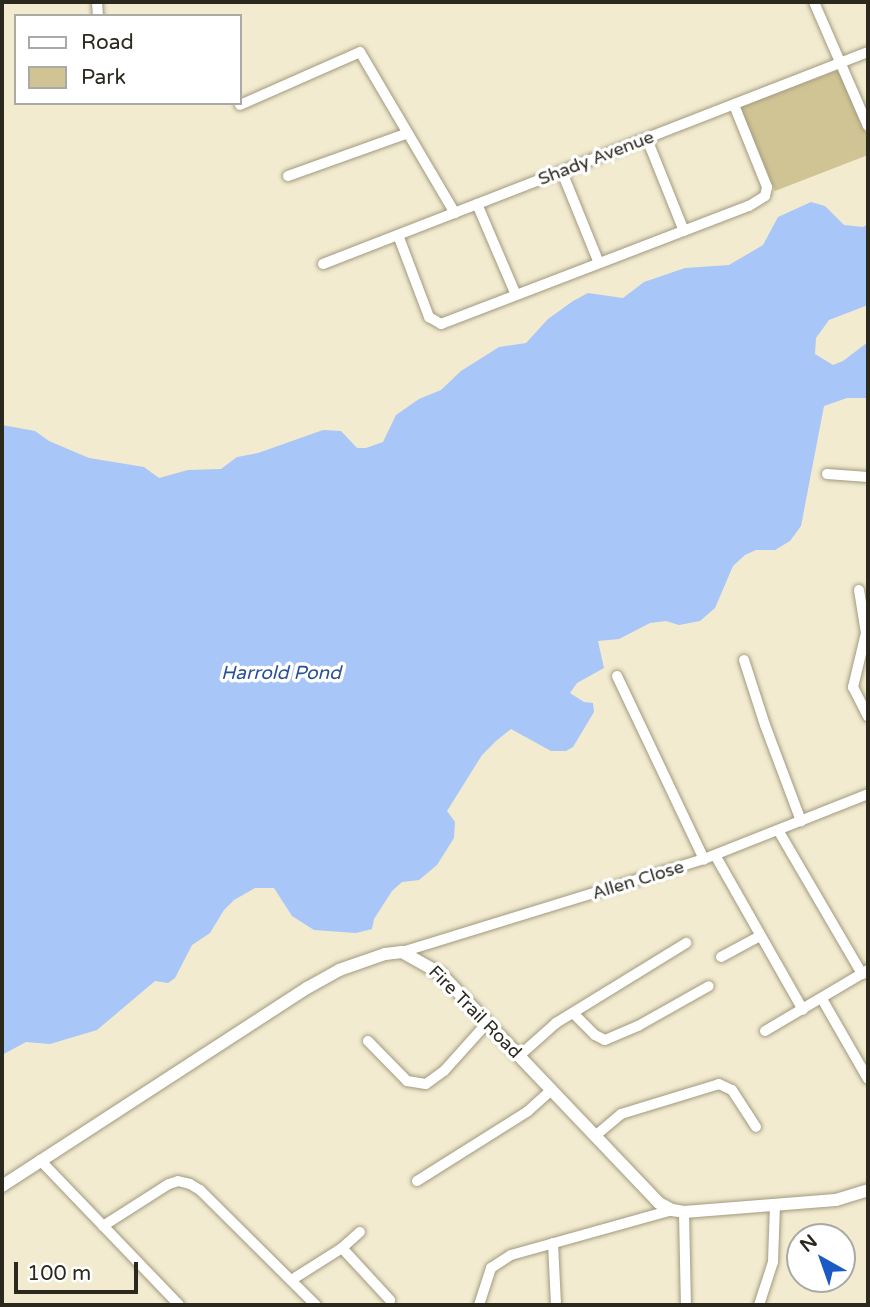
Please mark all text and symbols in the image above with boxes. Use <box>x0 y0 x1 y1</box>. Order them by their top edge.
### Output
legend <box>14 14 242 105</box>
text: Road <box>81 30 134 55</box>
text: Park <box>81 65 126 90</box>
street label: Shady Avenue <box>535 126 657 190</box>
water label: Harrold Pond <box>221 663 341 685</box>
street label: Allen Close <box>589 856 687 904</box>
street label: Fire Trail Road <box>424 961 526 1063</box>
north arrow <box>786 1223 856 1293</box>
text: N <box>796 1230 822 1257</box>
scale bar <box>18 1248 142 1292</box>
text: 100 m <box>27 1261 91 1286</box>

